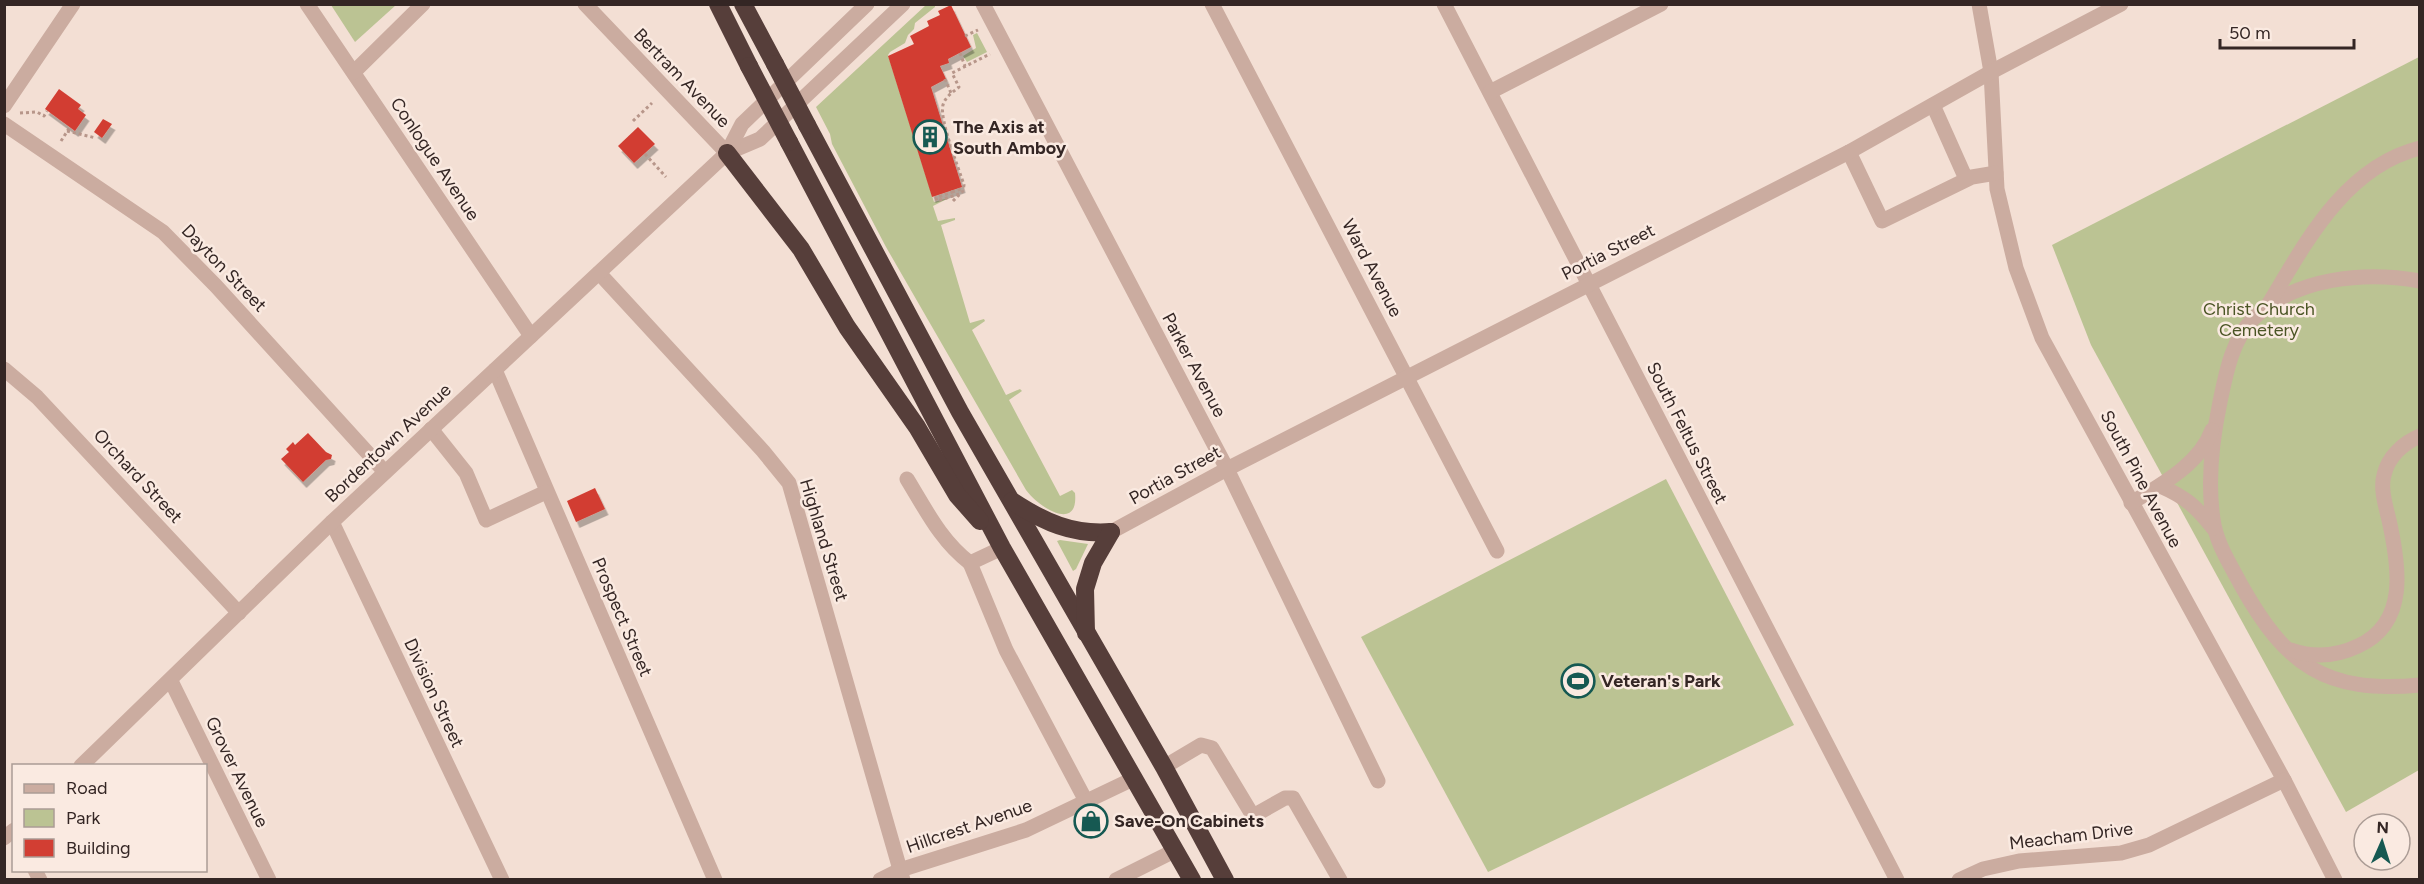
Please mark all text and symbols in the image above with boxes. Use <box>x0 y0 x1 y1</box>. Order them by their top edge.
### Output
scale bar <box>2220 12 2354 50</box>
text: 50 m <box>2229 22 2271 44</box>
street label: Bertram Avenue <box>629 24 735 132</box>
street label: Conlogue Avenue <box>386 93 484 225</box>
place label: The Axis at South Amboy <box>953 116 1067 159</box>
building icon: The Axis at South Amboy <box>912 119 948 155</box>
street label: Ward Avenue <box>1337 215 1407 321</box>
street label: Portia Street <box>1558 219 1659 285</box>
street label: Dayton Street <box>177 220 271 316</box>
park label: Christ Church Cemetery <box>2203 298 2315 341</box>
street label: Parker Avenue <box>1157 309 1231 421</box>
street label: South Feltus Street <box>1642 358 1732 508</box>
street label: Bordentown Avenue <box>320 379 456 507</box>
street label: South Pine Avenue <box>2095 406 2187 552</box>
street label: Orchard Street <box>89 424 187 528</box>
street label: Portia Street <box>1125 441 1225 509</box>
street label: Highland Street <box>795 476 853 604</box>
street label: Prospect Street <box>587 554 657 680</box>
street label: Division Street <box>399 635 469 751</box>
sports icon: Veteran's Park <box>1560 663 1596 699</box>
place label: Veteran's Park <box>1601 670 1721 692</box>
street label: Grover Avenue <box>201 713 273 831</box>
legend <box>12 764 207 872</box>
text: Road <box>66 777 107 799</box>
street label: Hillcrest Avenue <box>903 794 1035 858</box>
shop icon: Save-On Cabinets <box>1073 803 1109 839</box>
text: Park <box>66 807 101 829</box>
place label: Save-On Cabinets <box>1114 810 1264 832</box>
north arrow <box>2352 812 2412 872</box>
street label: Meacham Drive <box>2008 817 2134 855</box>
text: N <box>2376 818 2389 837</box>
text: Building <box>66 837 131 859</box>

